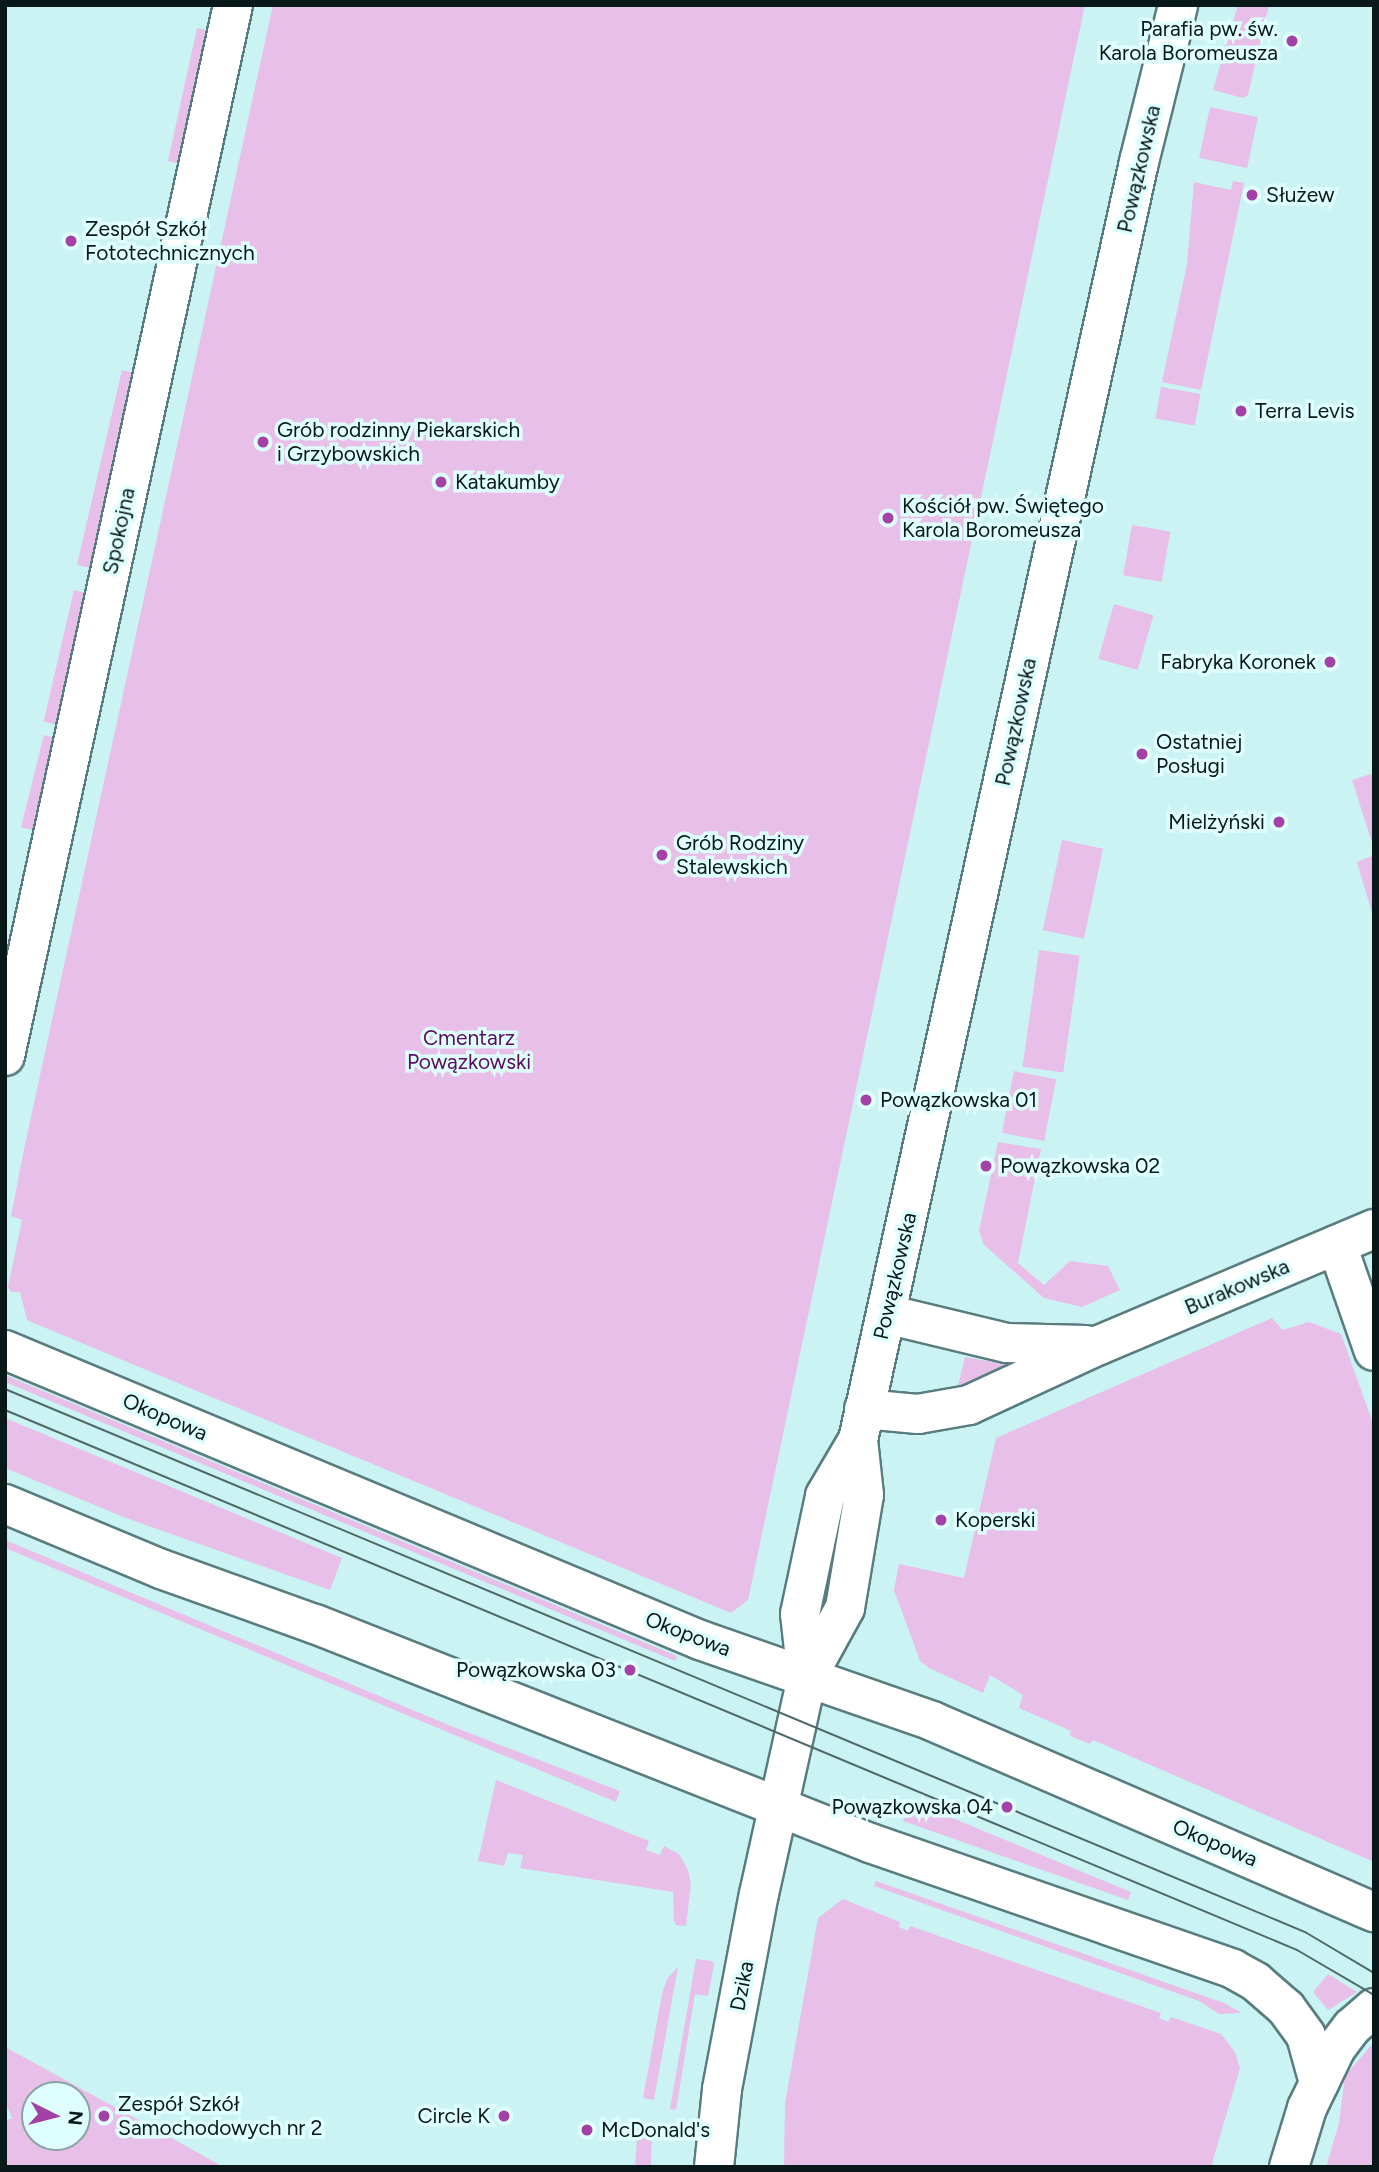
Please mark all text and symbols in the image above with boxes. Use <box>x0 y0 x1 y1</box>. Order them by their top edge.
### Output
place label: Parafia pw. św. Karola Boromeusza <box>1099 16 1278 66</box>
marker: Parafia pw. św. Karola Boromeusza <box>1284 33 1300 49</box>
street label: Powązkowska <box>1112 103 1166 235</box>
place label: Służew <box>1266 182 1334 208</box>
marker: Służew <box>1244 187 1260 203</box>
place label: Zespół Szkół Fototechnicznych <box>85 216 255 266</box>
marker: Zespół Szkół Fototechnicznych <box>63 233 79 249</box>
place label: Terra Levis <box>1255 398 1355 424</box>
marker: Terra Levis <box>1233 403 1249 419</box>
place label: Grób rodzinny Piekarskich i Grzybowskich <box>277 417 520 467</box>
marker: Grób rodzinny Piekarskich i Grzybowskich <box>255 434 271 450</box>
place label: Katakumby <box>455 469 560 495</box>
marker: Katakumby <box>433 474 449 490</box>
street label: Spokojna <box>98 485 140 577</box>
place label: Kościół pw. Świętego Karola Boromeusza <box>902 493 1104 543</box>
marker: Kościół pw. Świętego Karola Boromeusza <box>880 510 896 526</box>
place label: Fabryka Koronek <box>1160 649 1316 675</box>
marker: Fabryka Koronek <box>1322 654 1338 670</box>
street label: Powązkowska <box>990 656 1042 788</box>
place label: Ostatniej Posługi <box>1156 729 1242 779</box>
marker: Ostatniej Posługi <box>1134 746 1150 762</box>
place label: Mielżyński <box>1168 809 1265 835</box>
marker: Mielżyński <box>1271 814 1287 830</box>
place label: Grób Rodziny Stalewskich <box>676 830 804 880</box>
marker: Grób Rodziny Stalewskich <box>654 847 670 863</box>
park label: Cmentarz Powązkowski <box>407 1025 531 1075</box>
place label: Powązkowska 01 <box>880 1087 1037 1113</box>
marker: Powązkowska 01 <box>858 1092 874 1108</box>
place label: Powązkowska 02 <box>1000 1153 1160 1179</box>
marker: Powązkowska 02 <box>978 1158 994 1174</box>
street label: Powązkowska <box>868 1210 922 1342</box>
street label: Burakowska <box>1181 1254 1293 1320</box>
street label: Okopowa <box>119 1388 211 1446</box>
place label: Koperski <box>955 1507 1036 1533</box>
marker: Koperski <box>933 1512 949 1528</box>
street label: Okopowa <box>642 1606 734 1662</box>
place label: Powązkowska 03 <box>456 1657 616 1683</box>
marker: Powązkowska 03 <box>622 1662 638 1678</box>
place label: Powązkowska 04 <box>831 1794 993 1820</box>
marker: Powązkowska 04 <box>999 1799 1015 1815</box>
street label: Okopowa <box>1169 1814 1261 1872</box>
street label: Dzika <box>725 1959 759 2013</box>
north arrow <box>21 2081 91 2151</box>
place label: Zespół Szkół Samochodowych nr 2 <box>118 2091 322 2141</box>
place label: Circle K <box>417 2103 490 2129</box>
marker: Zespół Szkół Samochodowych nr 2 <box>96 2108 112 2124</box>
marker: Circle K <box>496 2108 512 2124</box>
text: N <box>63 2110 88 2127</box>
place label: McDonald's <box>601 2117 710 2143</box>
marker: McDonald's <box>579 2122 595 2138</box>

